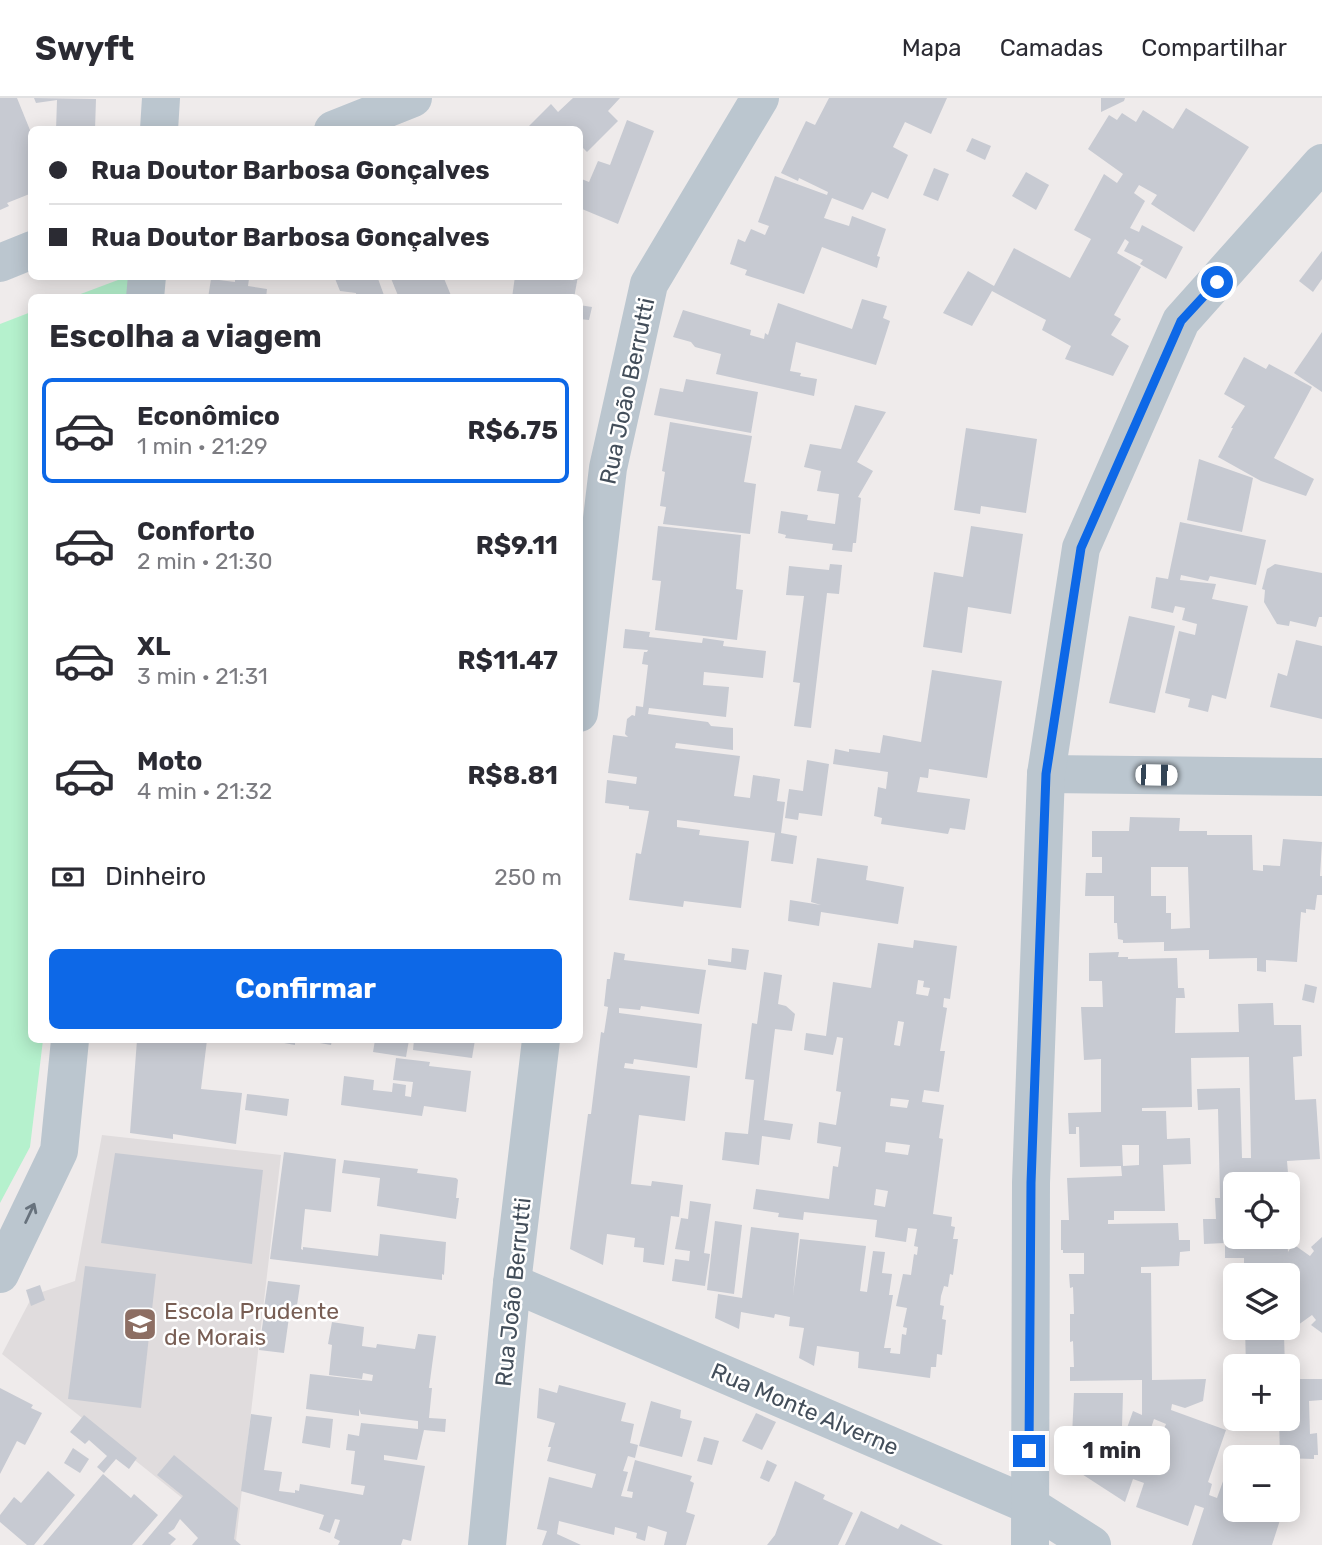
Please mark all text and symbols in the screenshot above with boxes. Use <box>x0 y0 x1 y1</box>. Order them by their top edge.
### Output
text: Swyft <box>35 29 134 68</box>
text: Mapa <box>902 34 962 62</box>
text: Camadas <box>1000 34 1103 62</box>
text: Compartilhar <box>1141 34 1287 62</box>
text: Rua Doutor Barbosa Gonçalves <box>91 155 490 186</box>
text: Rua Doutor Barbosa Gonçalves <box>91 222 490 253</box>
route start <box>1201 266 1233 298</box>
street label: Rua João Berrutti <box>594 295 660 487</box>
text: Escolha a viagem <box>49 317 322 355</box>
icon: car <box>53 399 116 462</box>
text: Econômico <box>137 401 280 432</box>
text: R$6.75 <box>467 415 558 446</box>
text: 1 min · 21:29 <box>137 432 268 460</box>
icon: car <box>53 514 116 577</box>
text: Conforto <box>137 516 255 547</box>
text: R$9.11 <box>476 530 558 561</box>
text: 2 min · 21:30 <box>137 547 273 575</box>
icon: car <box>53 629 116 692</box>
text: XL <box>137 631 170 662</box>
text: R$11.47 <box>458 645 558 676</box>
text: 3 min · 21:31 <box>137 662 268 690</box>
icon: car <box>53 744 116 807</box>
text: Moto <box>137 746 202 777</box>
text: R$8.81 <box>467 760 558 791</box>
car <box>1135 764 1178 786</box>
text: 4 min · 21:32 <box>137 777 272 805</box>
icon: cash <box>49 858 87 896</box>
text: Dinheiro <box>105 861 206 892</box>
text: 250 m <box>494 863 562 891</box>
button: Confirmar <box>49 949 562 1029</box>
map controls <box>1223 1172 1300 1522</box>
button: locate <box>1223 1172 1300 1249</box>
street label: Rua João Berrutti <box>489 1196 537 1388</box>
one-way arrow <box>24 1203 37 1224</box>
button: layers <box>1223 1263 1300 1340</box>
place label: Escola Prudente de Morais <box>164 1297 339 1351</box>
school or university icon: Escola Prudente de Morais <box>121 1305 159 1343</box>
button: + <box>1223 1354 1300 1431</box>
street label: Rua Monte Alverne <box>707 1357 903 1461</box>
callout: 1 min <box>1054 1426 1169 1476</box>
route end <box>1013 1435 1045 1467</box>
text: 1 min <box>1083 1436 1141 1464</box>
button: − <box>1223 1445 1300 1522</box>

